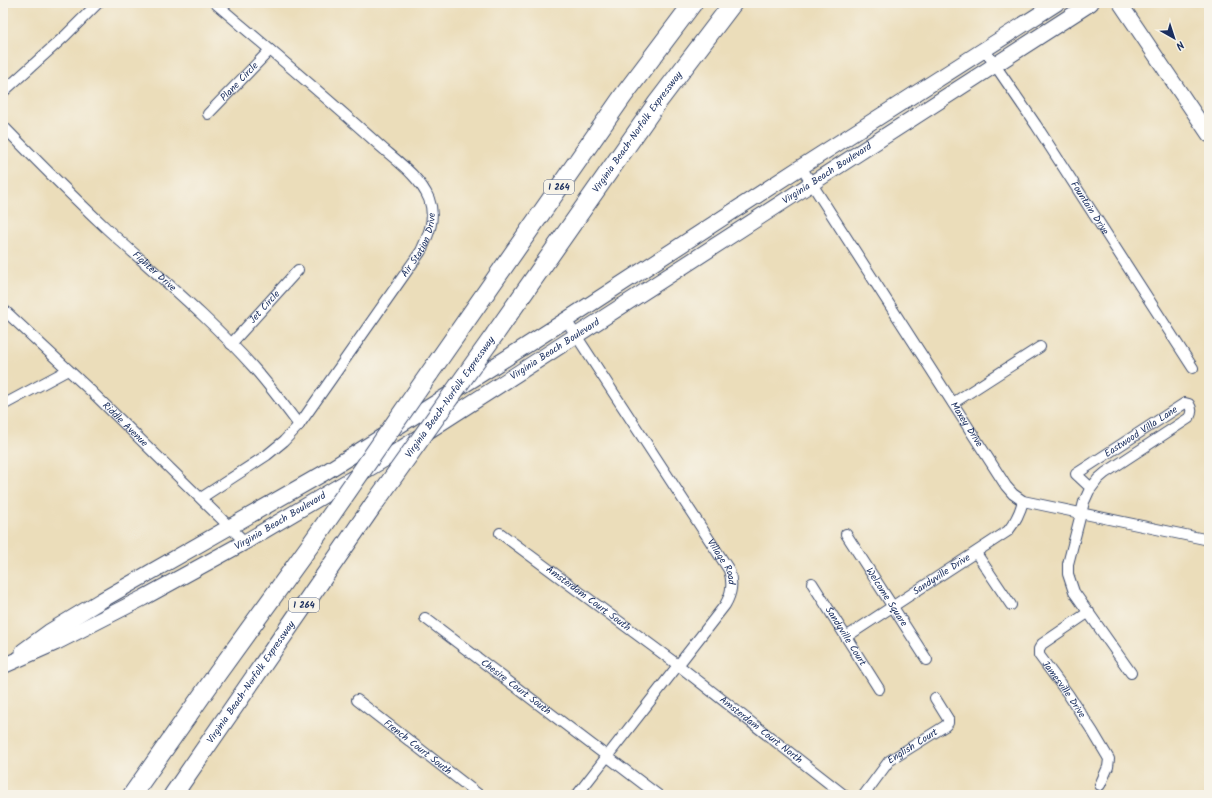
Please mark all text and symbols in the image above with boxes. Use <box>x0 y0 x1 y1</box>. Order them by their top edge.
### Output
north arrow <box>1154 18 1194 58</box>
text: N <box>1171 36 1188 54</box>
street label: Plane Circle <box>216 58 263 105</box>
street label: Virginia Beach-Norfolk Expressway <box>588 68 686 196</box>
street label: Virginia Beach Boulevard <box>779 138 876 208</box>
street label: Fountain Drive <box>1066 178 1113 239</box>
road number: I 264 <box>544 180 574 194</box>
street label: Air Station Drive <box>397 212 440 281</box>
street label: Fighter Drive <box>129 247 180 296</box>
street label: Jet Circle <box>245 286 284 327</box>
street label: Virginia Beach Boulevard <box>507 314 604 384</box>
street label: Virginia Beach-Norfolk Expressway <box>401 333 499 461</box>
street label: Riddle Avenue <box>99 398 152 451</box>
street label: Maxey Drive <box>946 399 987 451</box>
street label: Eastwood Villa Lane <box>1101 402 1181 462</box>
street label: Virginia Beach Boulevard <box>231 487 330 554</box>
street label: Village Road <box>703 536 739 586</box>
street label: Sandyville Drive <box>909 550 974 599</box>
street label: Amsterdam Court South <box>543 562 634 635</box>
street label: Welcome Square <box>862 564 912 630</box>
road number: I 264 <box>289 598 319 612</box>
street label: Sandyville Court <box>821 603 871 669</box>
street label: Virginia Beach-Norfolk Expressway <box>203 617 299 747</box>
street label: Chesire Court South <box>477 655 554 719</box>
street label: Jamesville Drive <box>1038 657 1090 722</box>
street label: Amsterdam Court North <box>716 692 806 768</box>
street label: French Court South <box>380 716 455 779</box>
street label: English Court <box>884 724 941 768</box>

